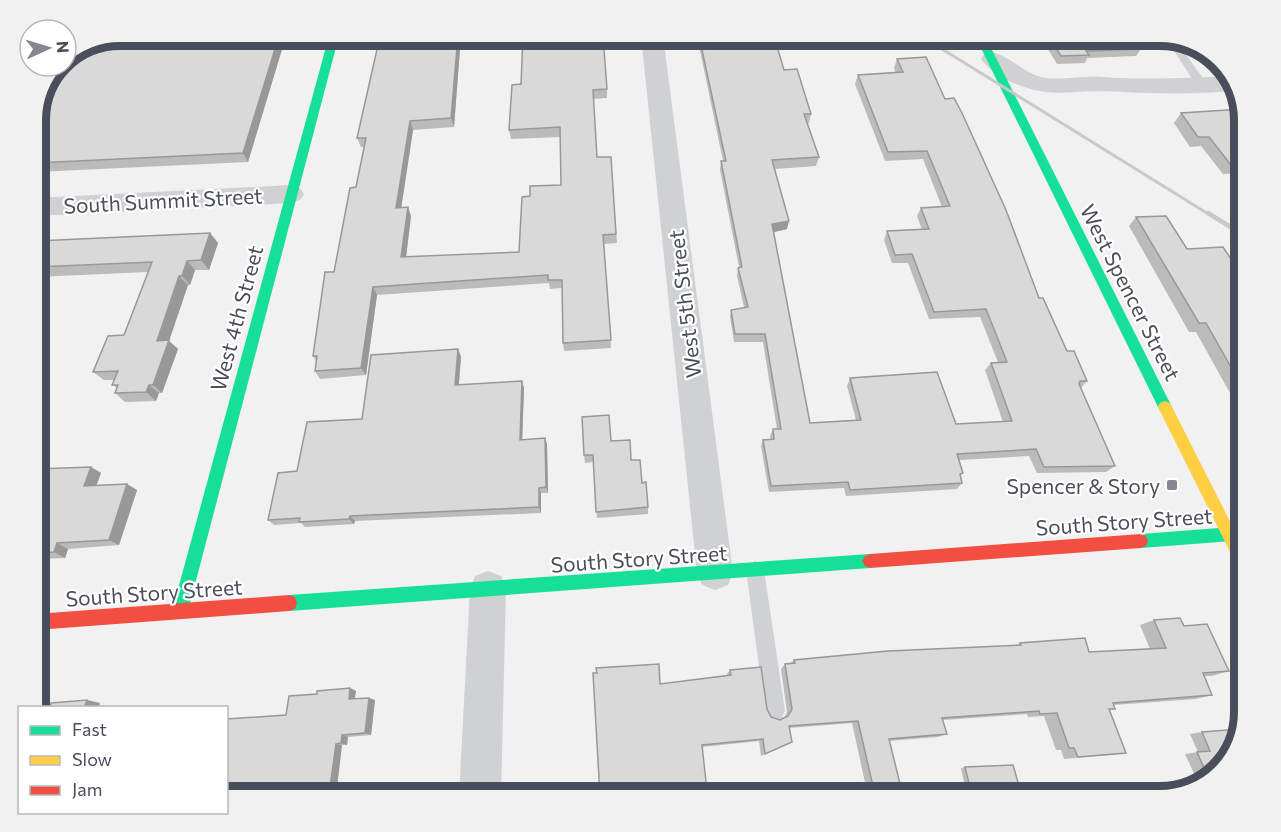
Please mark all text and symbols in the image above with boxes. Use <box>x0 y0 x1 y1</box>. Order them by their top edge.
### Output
north arrow <box>18 18 78 78</box>
text: N <box>54 40 73 54</box>
street label: South Summit Street <box>63 182 263 218</box>
street label: West Spencer Street <box>1076 200 1186 384</box>
street label: West 5th Street <box>662 228 706 380</box>
street label: West 4th Street <box>205 242 267 394</box>
place label: Spencer & Story <box>1006 473 1160 498</box>
marker: Spencer & Story <box>1165 478 1179 492</box>
street label: South Story Street <box>1035 502 1213 540</box>
street label: South Story Street <box>550 539 728 577</box>
street label: South Story Street <box>65 573 243 611</box>
legend <box>18 706 228 814</box>
text: Fast <box>72 718 107 740</box>
text: Slow <box>72 748 112 770</box>
text: Jam <box>72 778 102 800</box>

